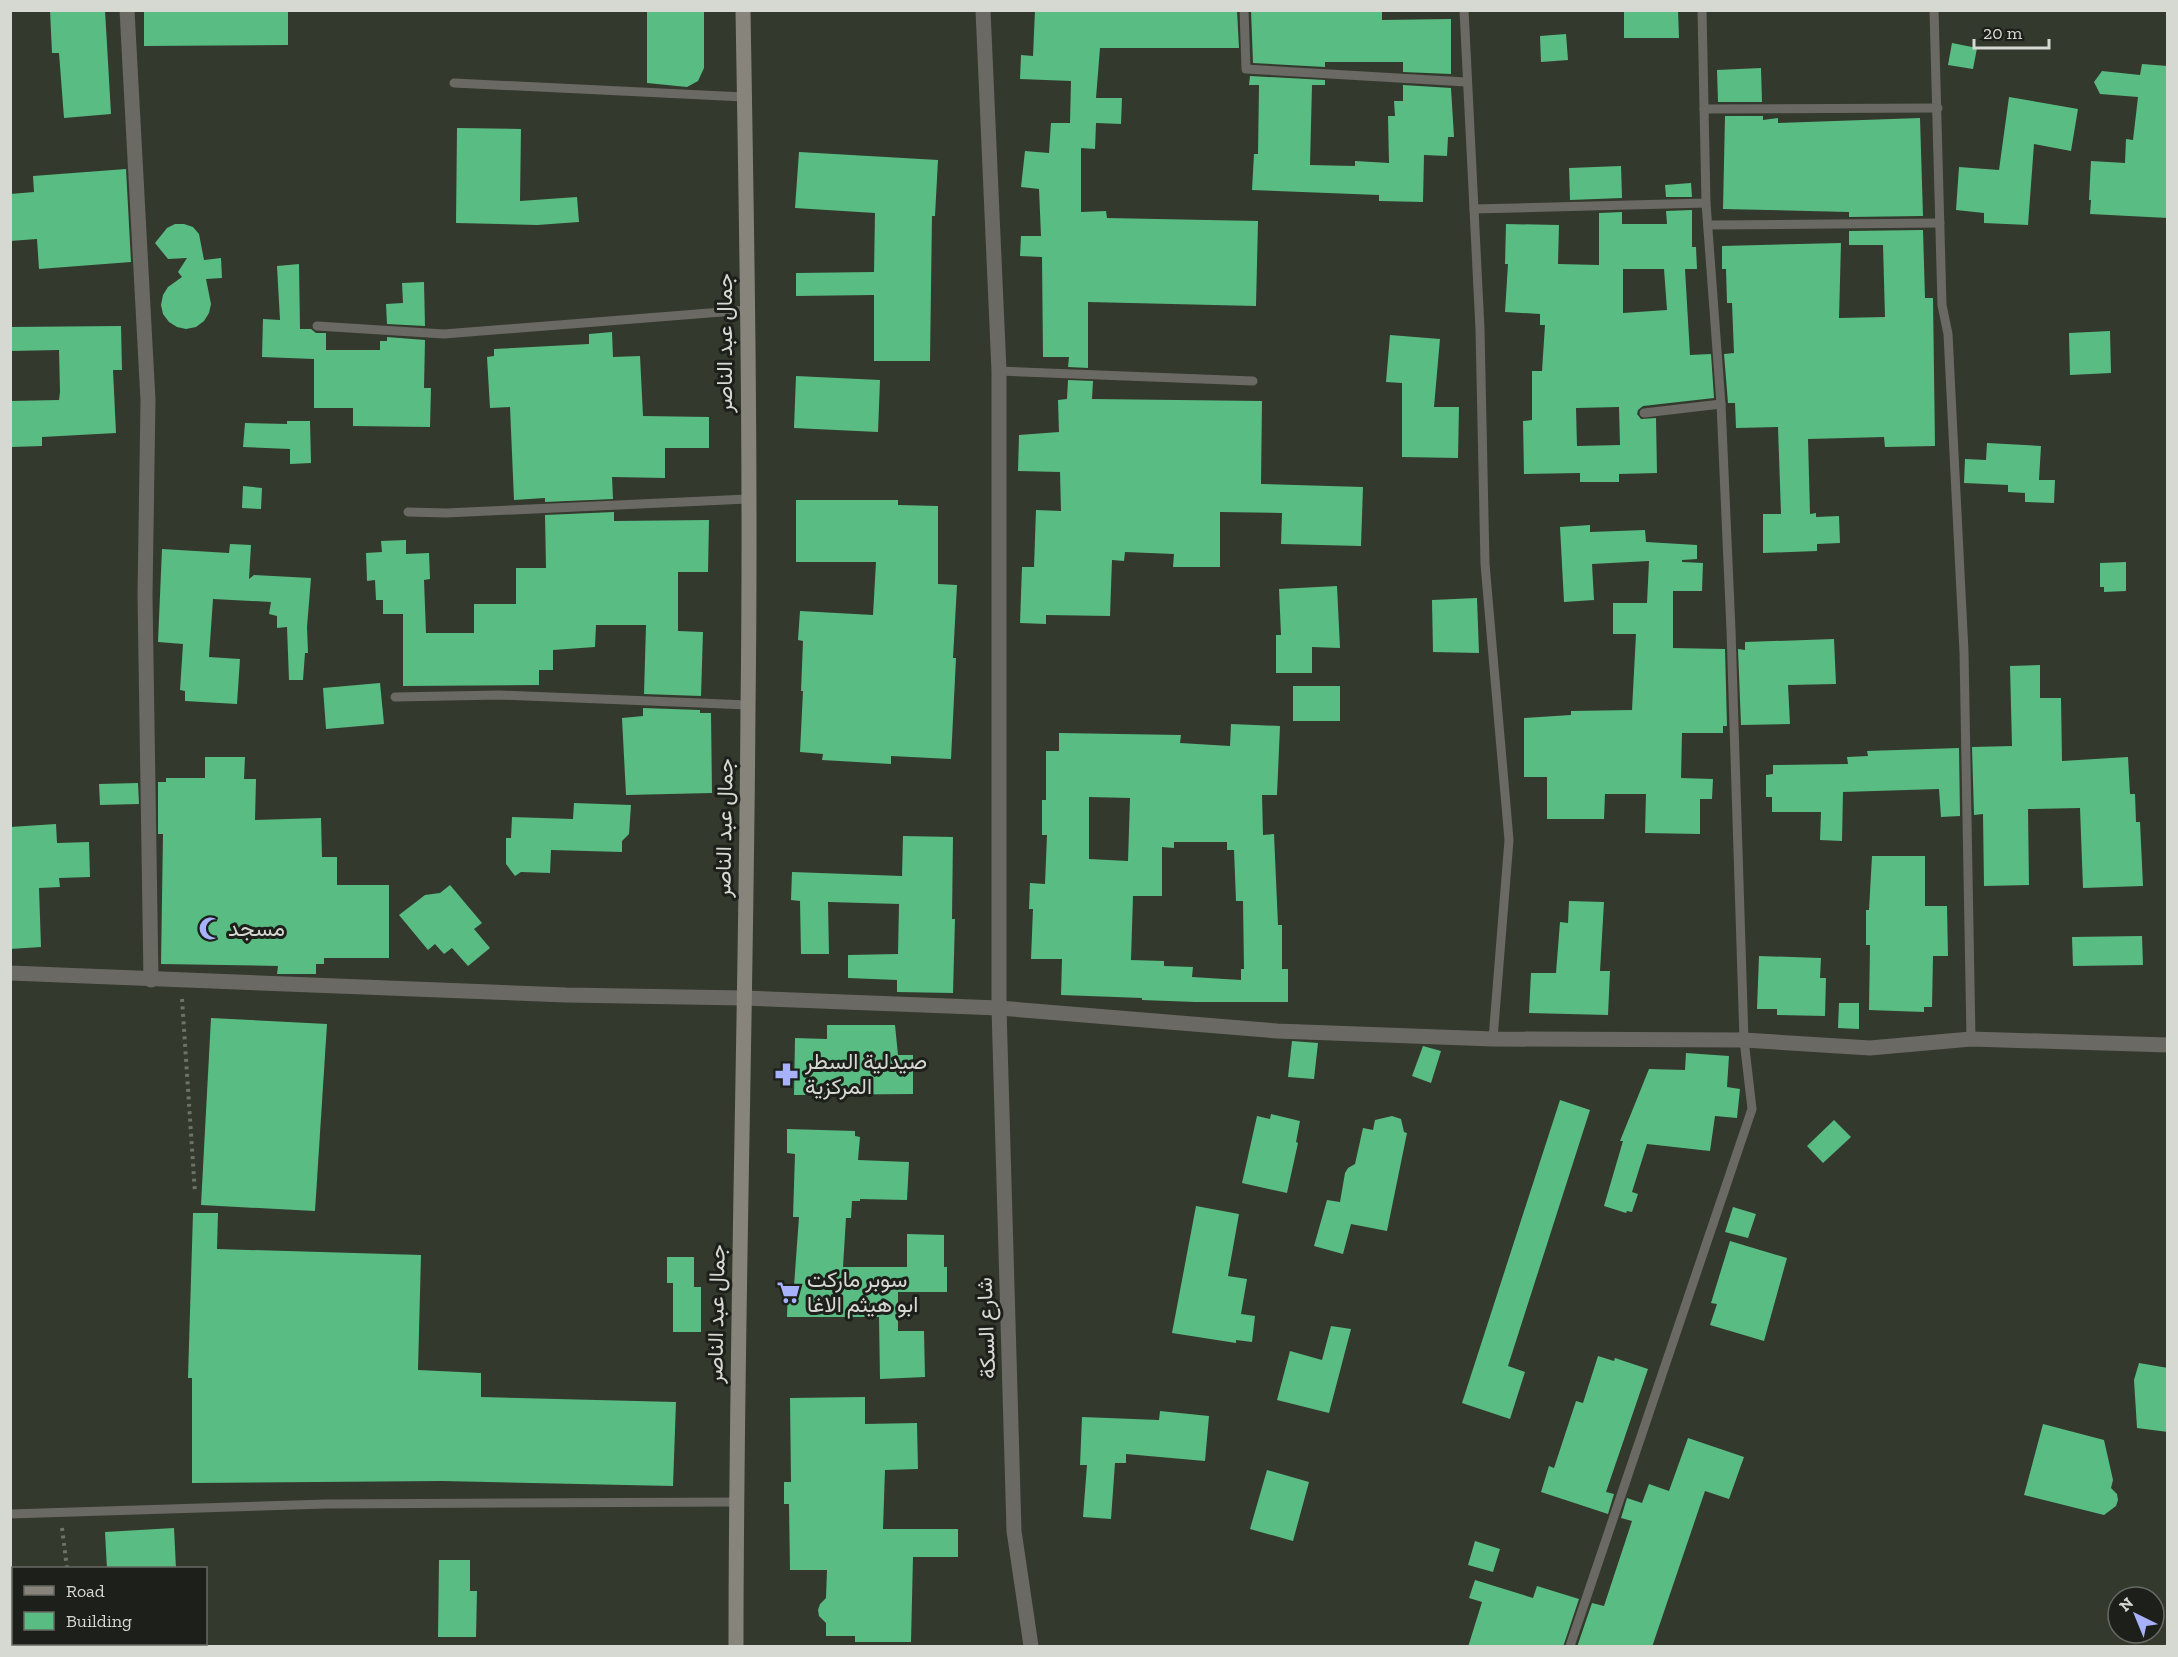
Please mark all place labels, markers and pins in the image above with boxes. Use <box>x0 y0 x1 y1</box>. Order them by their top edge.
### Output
mosque icon: مسجد <box>197 915 223 941</box>
place label: مسجد <box>228 915 285 942</box>
place label: صيدلية السطر المركزية <box>804 1048 927 1100</box>
pharmacy icon: صيدلية السطر المركزية <box>774 1061 800 1087</box>
place label: سوبر ماركت ابو هيثم الاغا <box>807 1266 918 1319</box>
supermarket icon: سوبر ماركت ابو هيثم الاغا <box>776 1279 802 1305</box>

